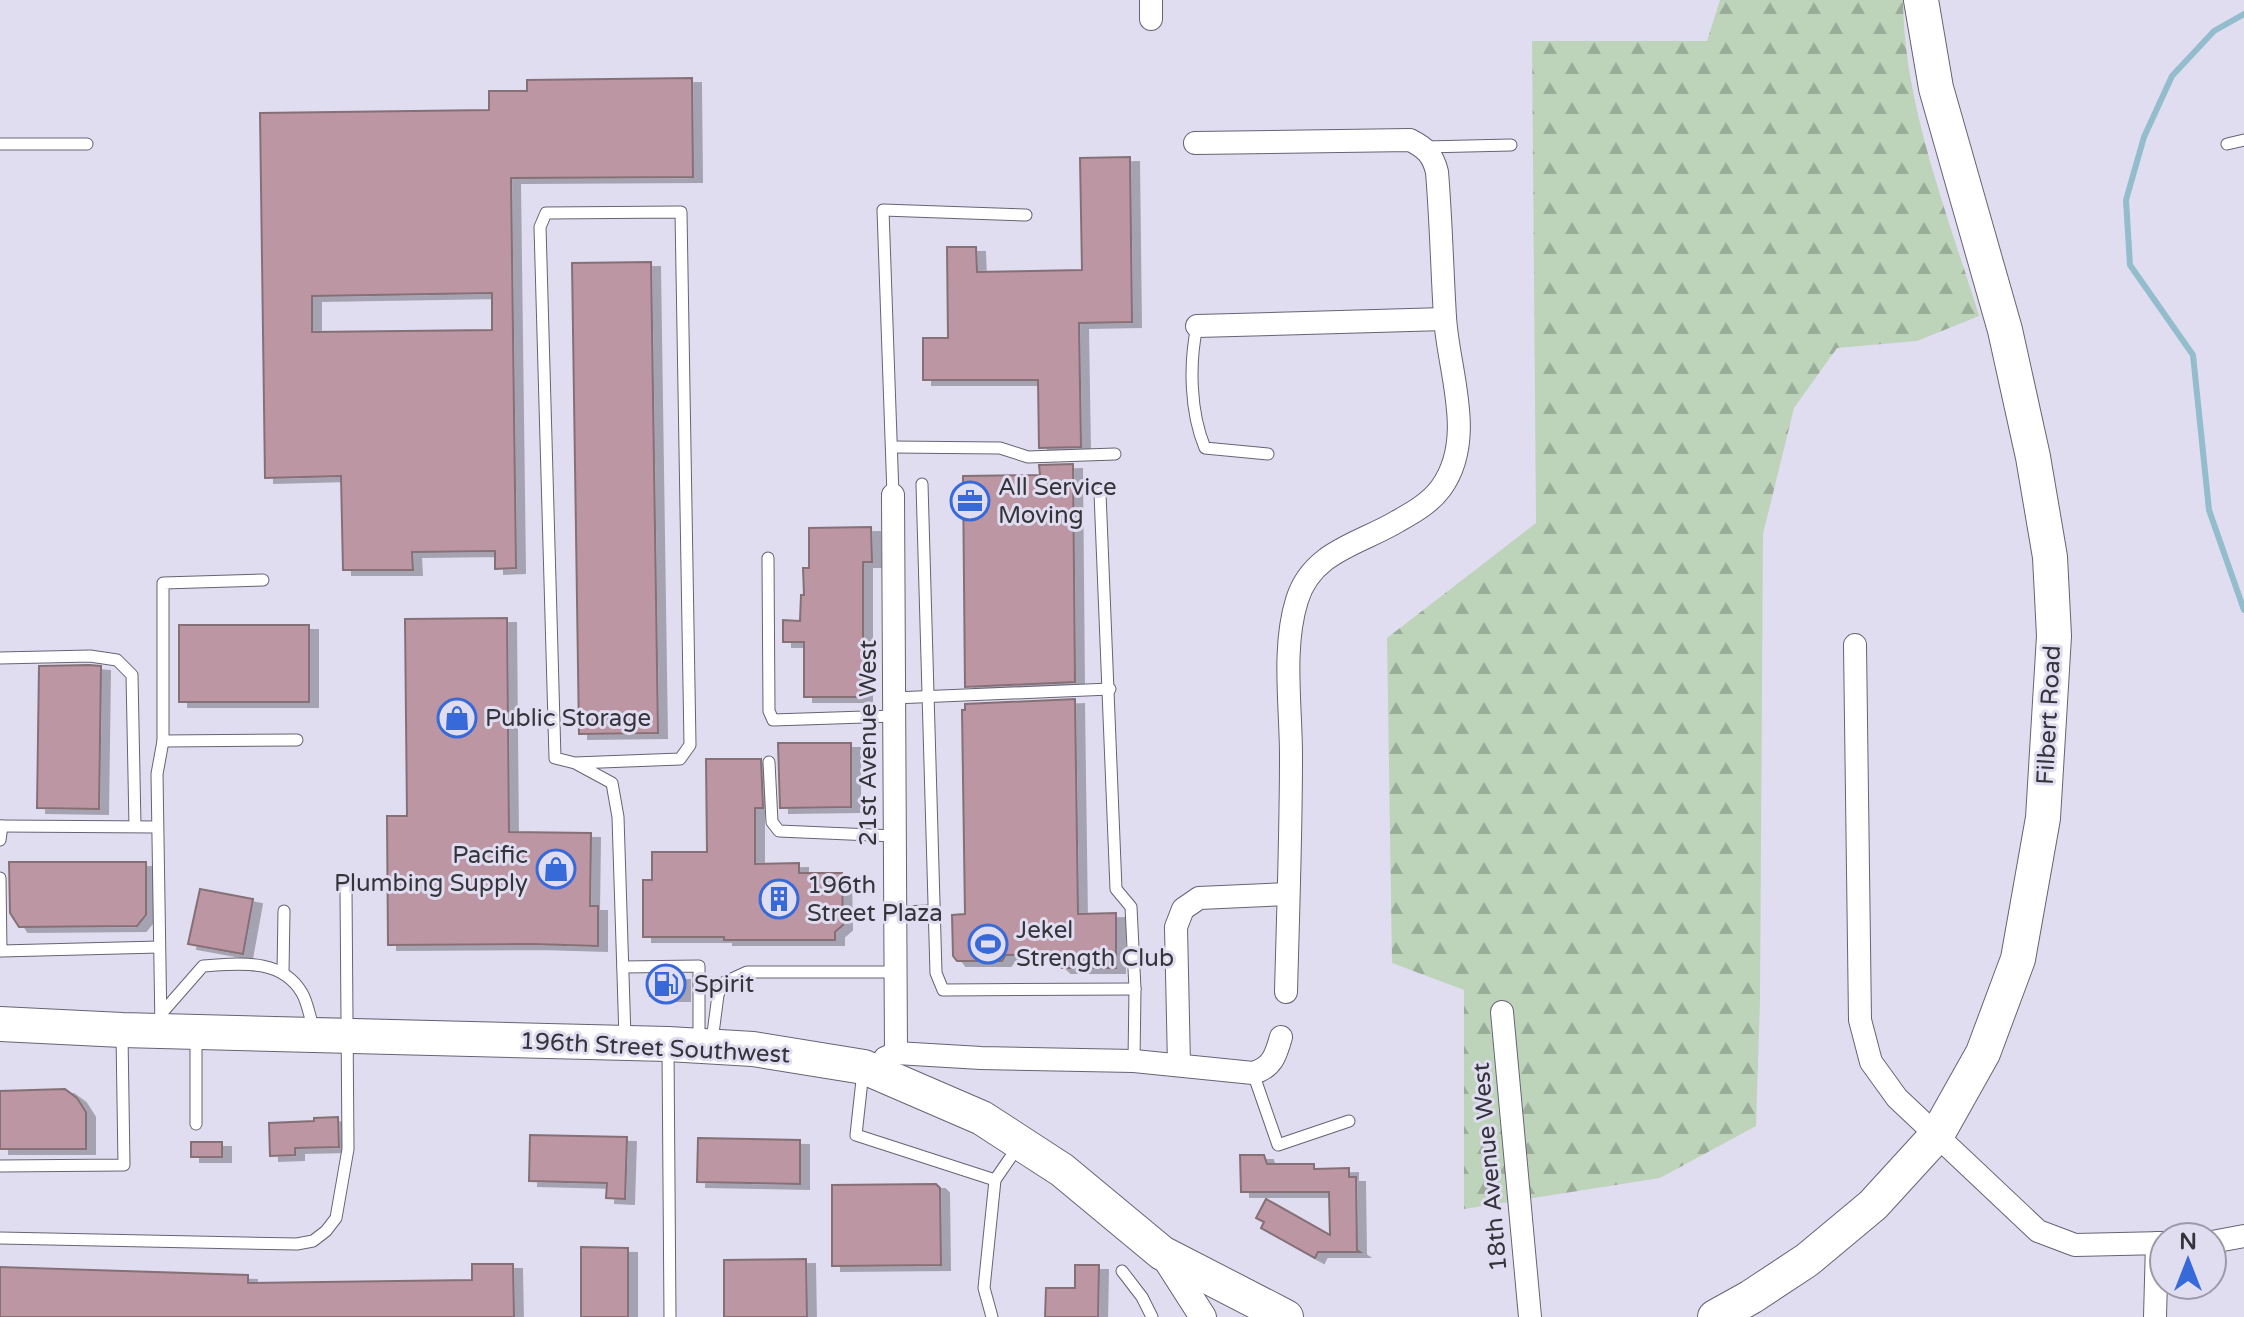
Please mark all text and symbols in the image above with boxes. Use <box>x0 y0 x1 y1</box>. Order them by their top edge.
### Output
place label: All Service Moving <box>998 473 1117 530</box>
office icon: All Service Moving <box>949 480 991 522</box>
street label: 21st Avenue West <box>854 640 883 846</box>
street label: Filbert Road <box>2031 644 2067 786</box>
shop icon: Public Storage <box>436 697 478 739</box>
place label: Public Storage <box>485 704 651 733</box>
place label: Pacific Plumbing Supply <box>334 841 528 898</box>
shop icon: Pacific Plumbing Supply <box>535 848 577 890</box>
place label: 196th Street Plaza <box>807 871 943 928</box>
building icon: 196th Street Plaza <box>758 878 800 920</box>
place label: Jekel Strength Club <box>1016 916 1174 973</box>
sports icon: Jekel Strength Club <box>967 923 1009 965</box>
fuel station icon: Spirit <box>645 963 687 1005</box>
place label: Spirit <box>694 970 754 999</box>
street label: 196th Street Southwest <box>519 1026 791 1070</box>
street label: 18th Avenue West <box>1466 1061 1514 1273</box>
north arrow <box>2148 1221 2228 1301</box>
text: N <box>2179 1229 2197 1255</box>

